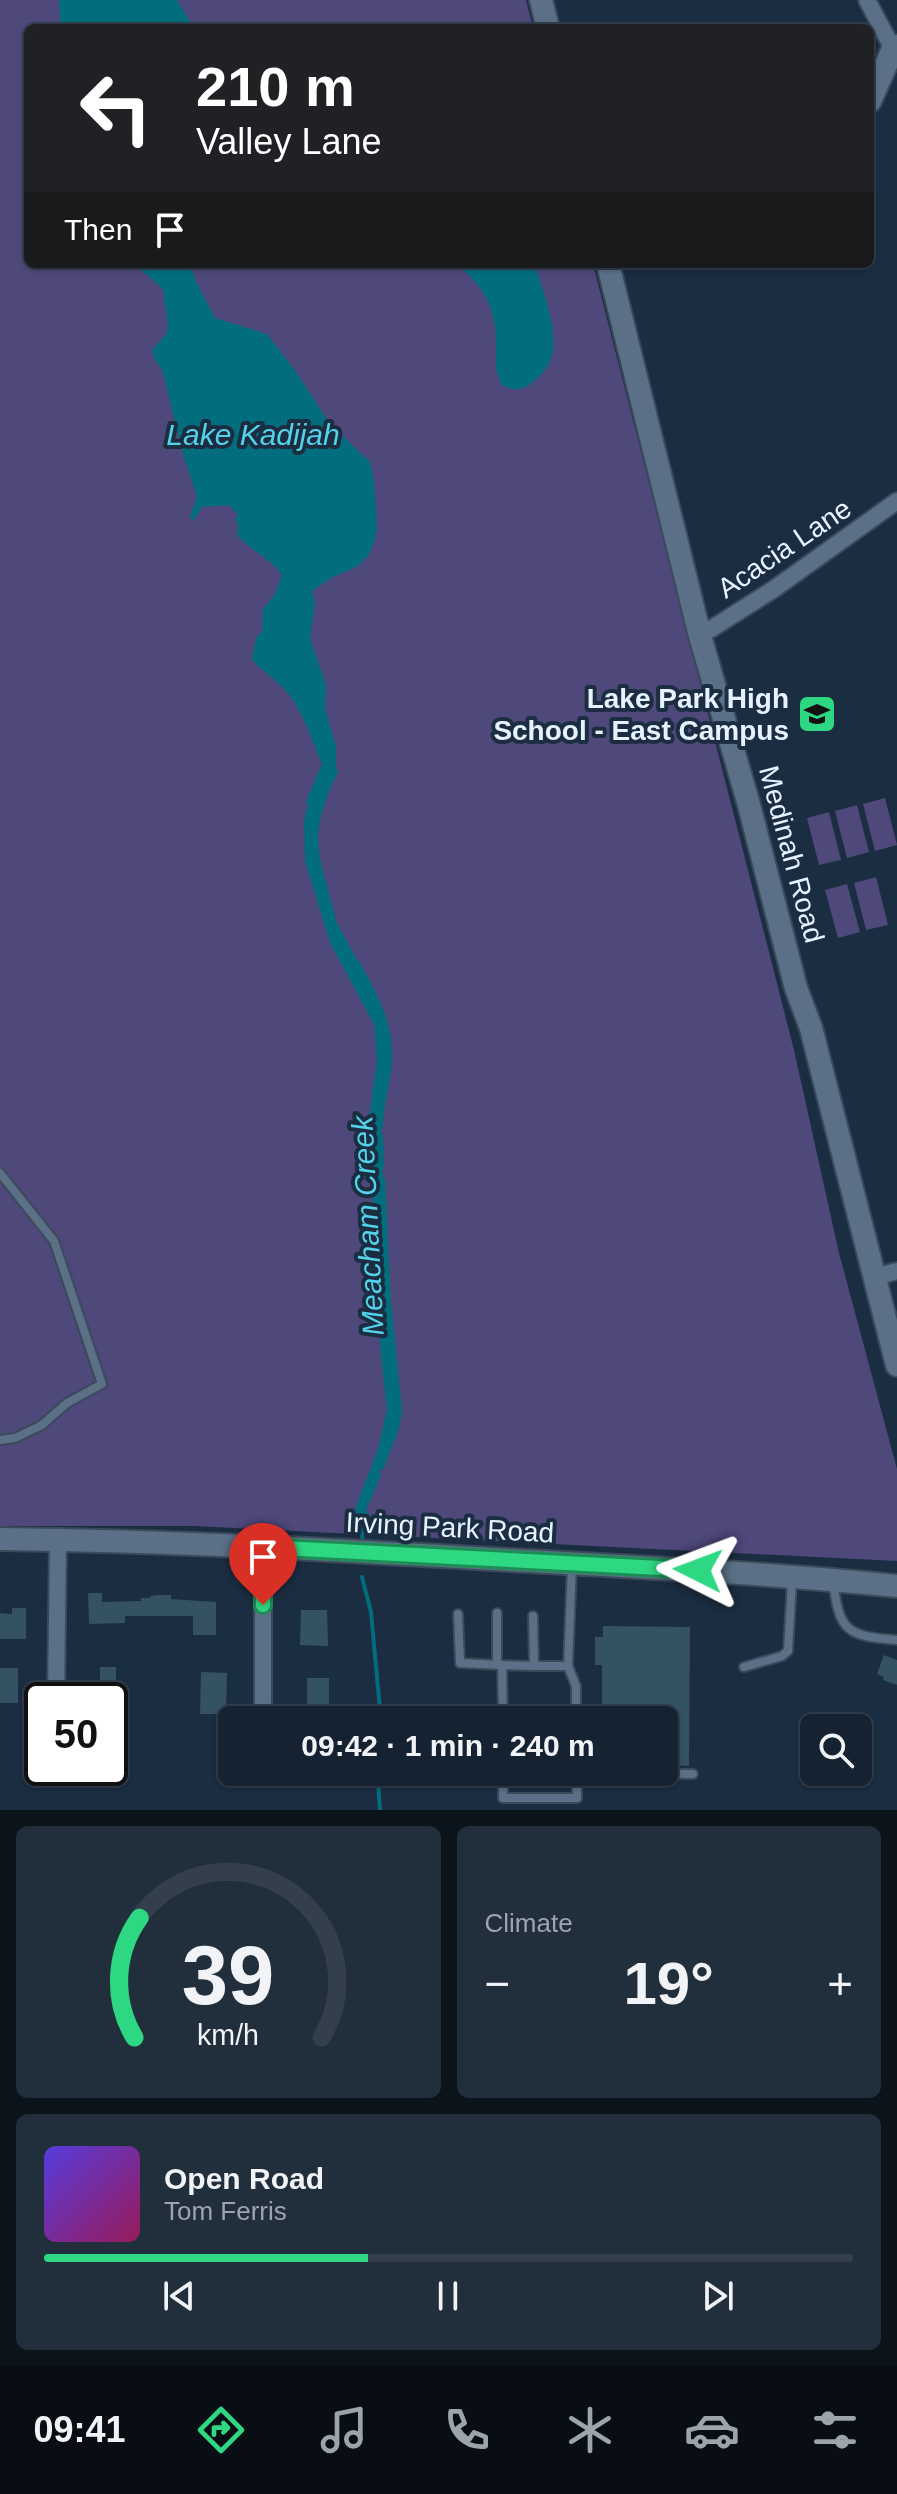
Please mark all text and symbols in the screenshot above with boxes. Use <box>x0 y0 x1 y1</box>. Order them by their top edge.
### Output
text: 210 m <box>196 55 355 118</box>
icon: left <box>64 56 168 160</box>
text: Valley Lane <box>196 121 381 162</box>
icon: arrive <box>148 208 192 252</box>
text: Then <box>64 213 132 246</box>
water label: Lake Kadijah <box>166 418 340 451</box>
street label: Acacia Lane <box>712 492 857 604</box>
place label: Lake Park High School - East Campus <box>493 683 789 746</box>
school or university icon: Lake Park High School - East Campus <box>796 693 838 735</box>
street label: Medinah Road <box>753 762 830 946</box>
water label: Meacham Creek <box>345 1113 390 1337</box>
street label: Irving Park Road <box>345 1507 555 1548</box>
pin <box>229 1523 297 1605</box>
position arrow <box>656 1528 740 1612</box>
icon: arrive <box>241 1535 285 1579</box>
speed limit sign: 50 <box>24 1682 128 1786</box>
map controls <box>800 1714 872 1786</box>
button: search <box>800 1714 872 1786</box>
text: 09:42 · 1 min · 240 m <box>301 1729 595 1762</box>
text: Climate <box>485 1908 573 1938</box>
text: 39 <box>182 1929 275 2022</box>
text: 19° <box>623 1950 714 2017</box>
text: − <box>485 1959 510 2008</box>
text: + <box>827 1959 853 2008</box>
text: km/h <box>197 2019 259 2051</box>
text: Open Road <box>164 2162 324 2195</box>
text: Tom Ferris <box>164 2196 287 2226</box>
icon: previous <box>157 2274 201 2318</box>
icon: pause <box>426 2274 470 2318</box>
icon: next <box>696 2274 740 2318</box>
icon: directions <box>193 2402 249 2458</box>
icon: music <box>316 2402 372 2458</box>
icon: phone <box>439 2402 495 2458</box>
icon: climate <box>562 2402 618 2458</box>
icon: car <box>684 2402 740 2458</box>
icon: filters <box>807 2402 863 2458</box>
text: 09:41 <box>33 2409 126 2450</box>

